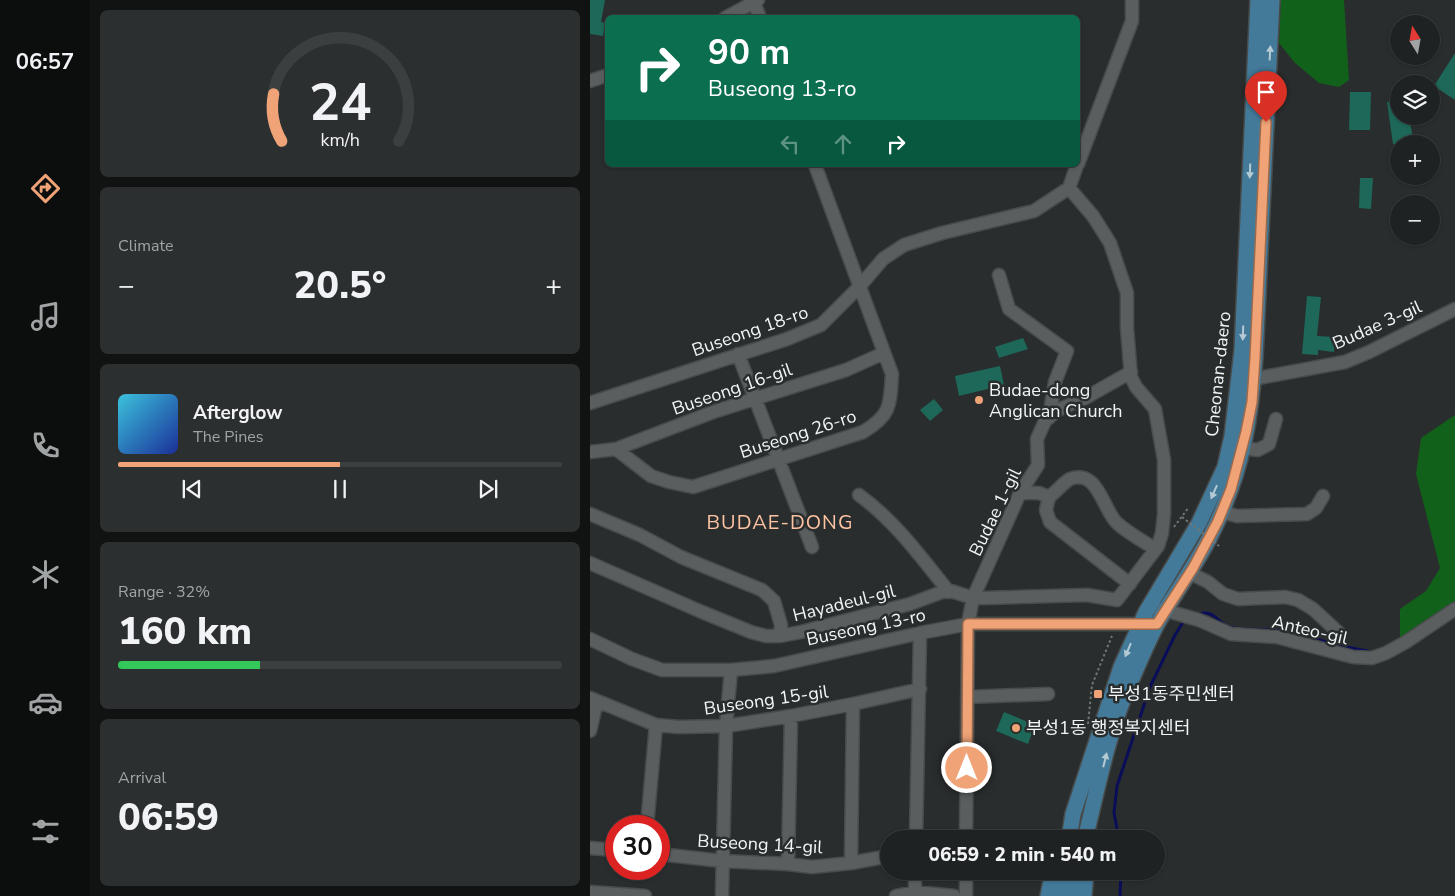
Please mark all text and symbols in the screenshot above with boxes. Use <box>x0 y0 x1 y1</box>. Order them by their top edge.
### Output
north arrow <box>1390 15 1440 65</box>
map controls <box>1390 15 1440 245</box>
text: 90 m <box>708 29 790 76</box>
icon: right <box>625 35 690 100</box>
one-way arrow <box>1266 44 1274 60</box>
text: 06:57 <box>16 47 74 77</box>
text: 24 <box>309 67 371 138</box>
pin <box>1245 71 1287 122</box>
text: Buseong 13-ro <box>708 74 856 104</box>
button: layers <box>1390 75 1440 125</box>
icon: arrive <box>1252 78 1280 106</box>
text: km/h <box>320 128 360 152</box>
icon: left <box>776 130 804 158</box>
icon: ahead <box>829 130 857 158</box>
icon: right <box>882 130 910 158</box>
button: + <box>1390 135 1440 185</box>
one-way arrow <box>1245 163 1253 179</box>
icon: directions <box>28 171 63 206</box>
button: − <box>1390 195 1440 245</box>
text: Climate <box>118 235 173 257</box>
text: 20.5° <box>294 260 386 311</box>
text: − <box>118 267 135 305</box>
text: + <box>545 267 562 305</box>
street label: Budae 3-gil <box>1329 294 1426 355</box>
icon: music <box>28 299 63 334</box>
street label: Buseong 18-ro <box>689 300 811 362</box>
street label: Cheonan-daero <box>1199 310 1237 438</box>
one-way arrow <box>1239 326 1247 342</box>
street label: Buseong 16-gil <box>669 357 796 421</box>
place label: Budae-dong Anglican Church <box>989 378 1122 423</box>
marker: Budae-dong Anglican Church <box>973 394 985 406</box>
text: Afterglow <box>193 400 283 426</box>
street label: Buseong 26-ro <box>737 404 859 464</box>
text: The Pines <box>193 426 263 448</box>
icon: phone <box>28 428 63 463</box>
street label: Budae 1-gil <box>963 463 1027 560</box>
icon: previous <box>178 475 206 503</box>
icon: pause <box>326 475 354 503</box>
icon: next <box>474 475 502 503</box>
one-way arrow <box>1209 485 1217 499</box>
district label: BUDAE-DONG <box>707 509 853 536</box>
icon: climate <box>28 557 63 592</box>
street label: Hayadeul-gil <box>790 578 899 627</box>
text: Range · 32% <box>118 581 210 603</box>
street label: Buseong 13-ro <box>804 603 928 651</box>
text: 160 km <box>118 606 252 657</box>
street label: Anteo-gil <box>1270 610 1351 651</box>
one-way arrow <box>1124 643 1132 657</box>
street label: Buseong 15-gil <box>702 679 830 721</box>
place label: 부성1동주민센터 <box>1108 682 1235 706</box>
icon: car <box>28 685 63 720</box>
marker: 부성1동주민센터 <box>1092 688 1104 700</box>
place label: 부성1동 행정복지센터 <box>1026 716 1190 740</box>
marker: 부성1동 행정복지센터 <box>1010 722 1022 734</box>
position arrow <box>940 741 992 793</box>
one-way arrow <box>1101 753 1109 768</box>
text: Arrival <box>118 767 166 789</box>
text: 06:59 <box>118 792 219 843</box>
icon: filters <box>28 814 63 849</box>
speed limit sign: 30 <box>605 815 670 880</box>
street label: Buseong 14-gil <box>697 829 824 859</box>
text: 06:59 · 2 min · 540 m <box>929 842 1116 868</box>

